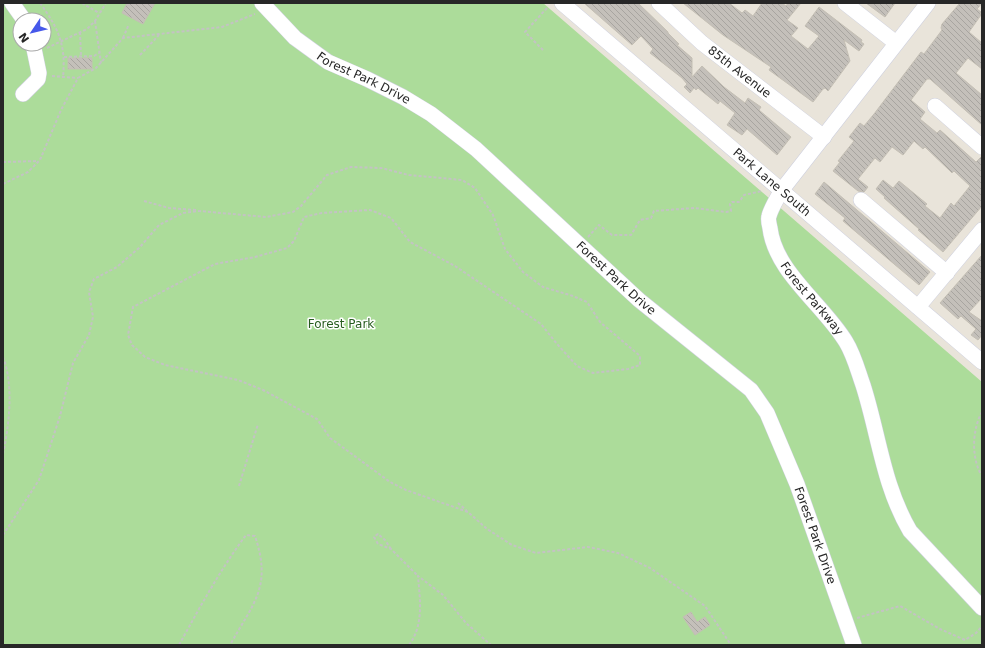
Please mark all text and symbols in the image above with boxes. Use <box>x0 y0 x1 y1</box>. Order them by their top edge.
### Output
north arrow <box>12 12 52 52</box>
text: N <box>16 30 32 45</box>
street label: 85th Avenue <box>705 43 774 101</box>
street label: Forest Park Drive <box>314 49 413 107</box>
street label: Park Lane South <box>730 145 813 219</box>
street label: Forest Park Drive <box>573 239 659 318</box>
street label: Forest Parkway <box>777 259 846 338</box>
park label: Forest Park <box>308 317 374 331</box>
street label: Forest Park Drive <box>792 485 839 586</box>

